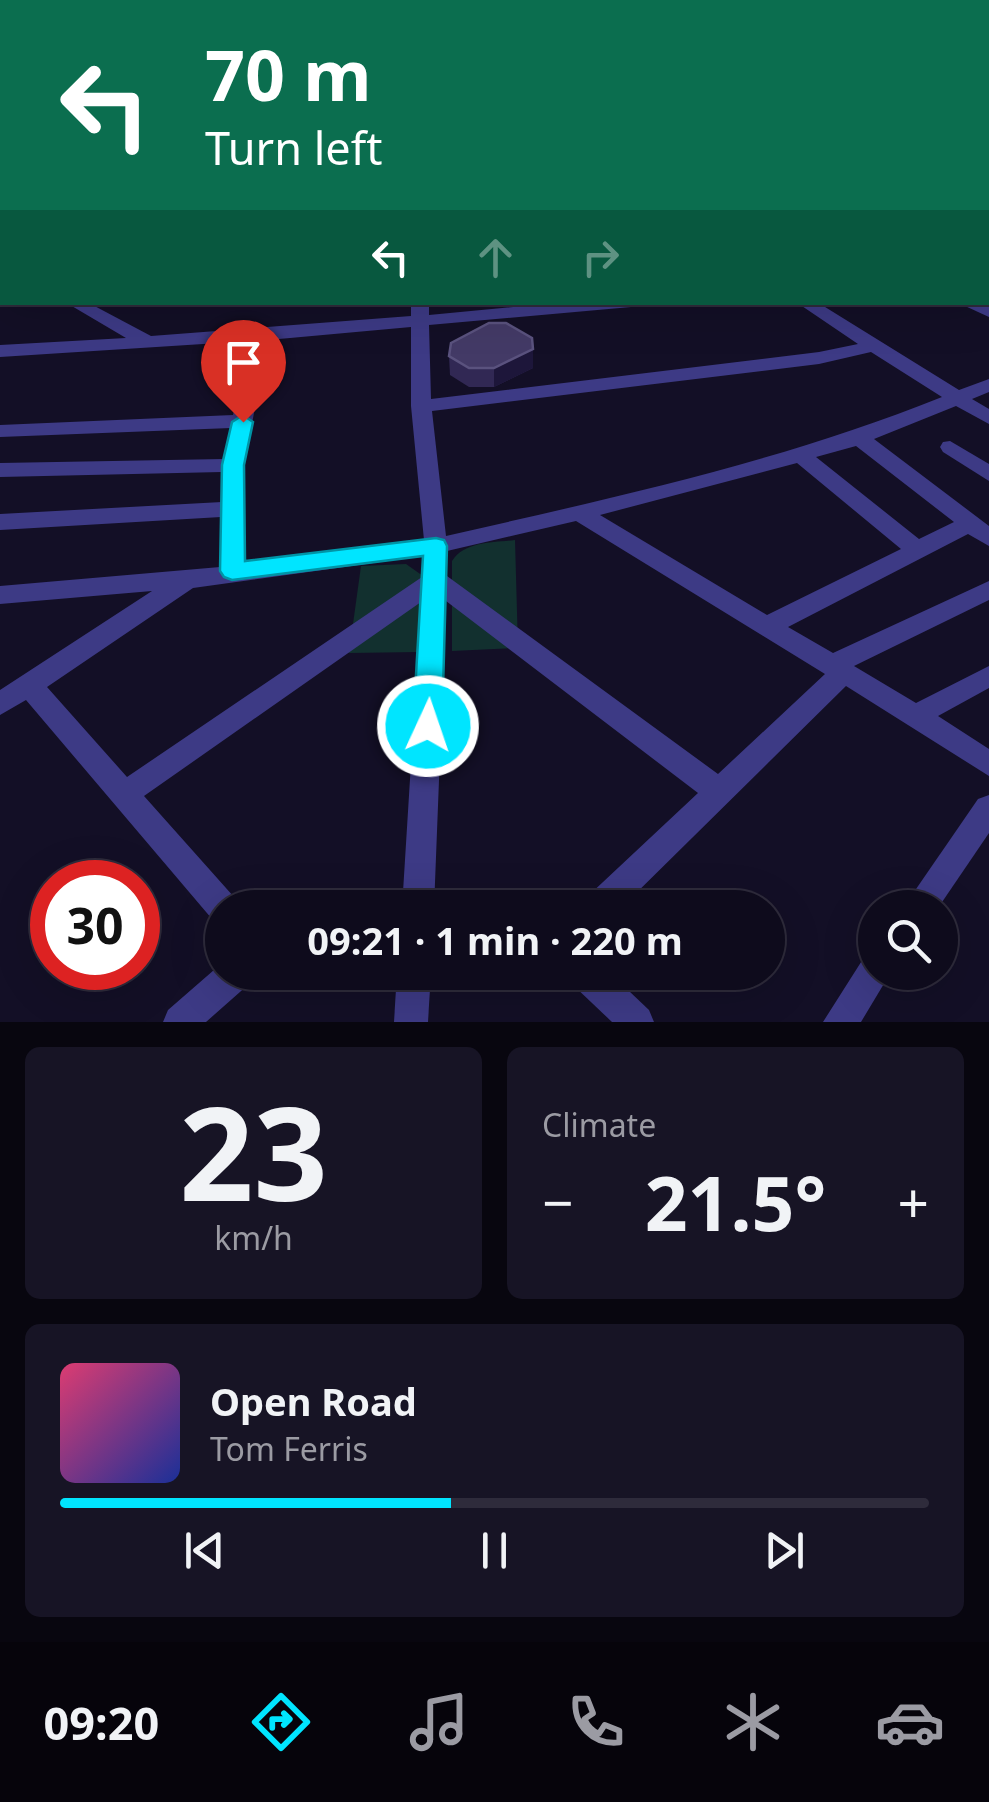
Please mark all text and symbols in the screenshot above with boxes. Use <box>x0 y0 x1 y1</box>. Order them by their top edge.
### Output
text: 70 m <box>205 26 372 122</box>
icon: left <box>40 40 170 170</box>
text: Turn left <box>205 117 382 178</box>
icon: left <box>363 230 418 285</box>
icon: ahead <box>468 230 523 285</box>
icon: right <box>573 230 628 285</box>
pin <box>201 320 286 423</box>
icon: arrive <box>216 335 271 390</box>
position arrow <box>376 674 480 778</box>
speed limit sign: 30 <box>30 860 160 990</box>
map controls <box>858 890 958 990</box>
button: search <box>858 890 958 990</box>
text: 09:21 · 1 min · 220 m <box>307 914 683 966</box>
text: 23 <box>179 1062 328 1239</box>
text: Climate <box>542 1103 656 1146</box>
text: 21.5° <box>645 1151 826 1253</box>
text: − <box>542 1164 573 1239</box>
text: + <box>898 1164 929 1239</box>
text: km/h <box>214 1216 293 1259</box>
text: Open Road <box>210 1375 417 1427</box>
text: Tom Ferris <box>210 1427 368 1470</box>
icon: previous <box>177 1523 232 1578</box>
icon: pause <box>467 1523 522 1578</box>
icon: next <box>757 1523 812 1578</box>
icon: directions <box>246 1687 316 1757</box>
icon: music <box>404 1687 474 1757</box>
icon: phone <box>561 1687 631 1757</box>
icon: climate <box>718 1687 788 1757</box>
icon: car <box>875 1687 945 1757</box>
text: 09:20 <box>44 1692 159 1753</box>

